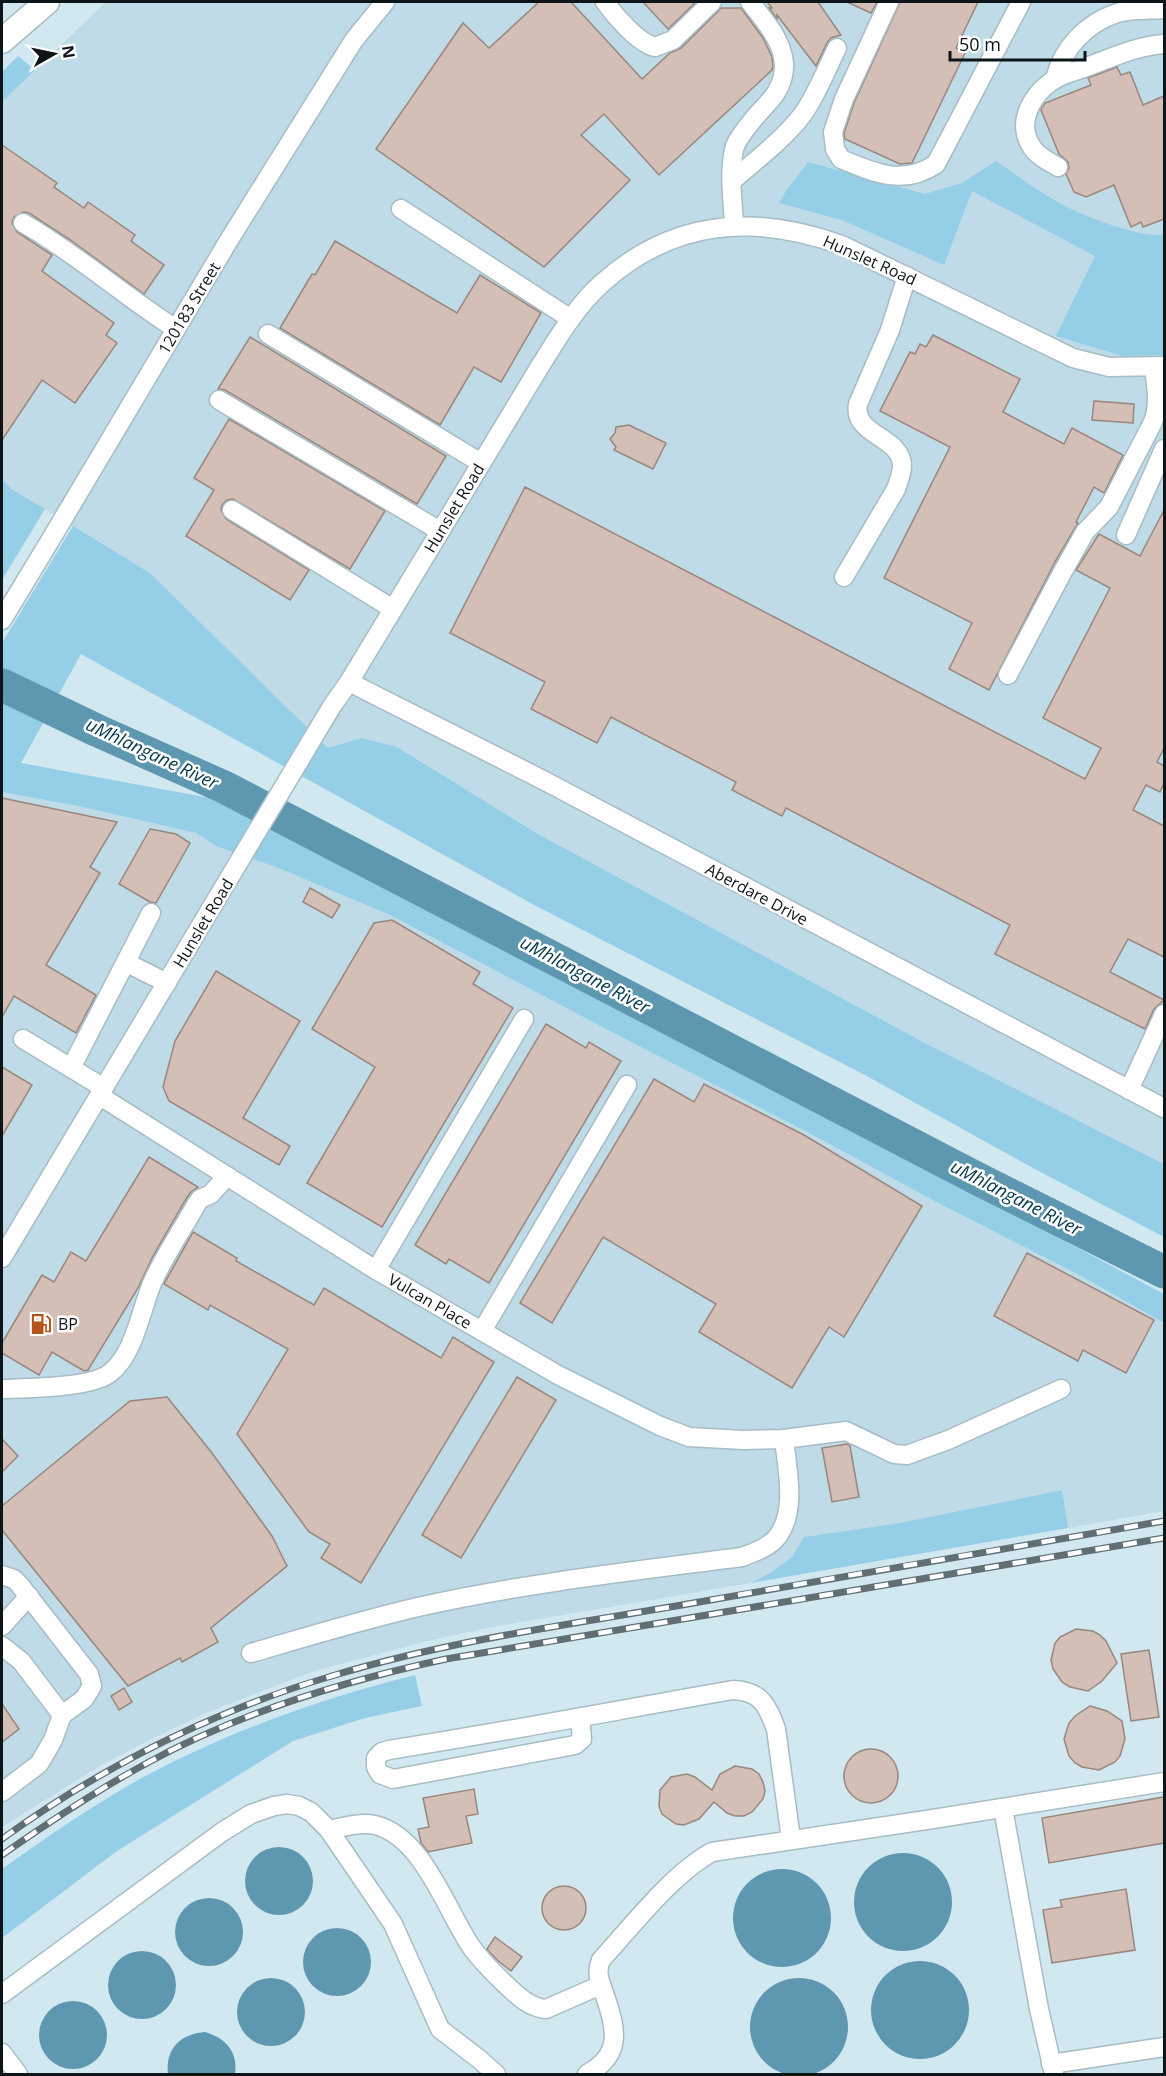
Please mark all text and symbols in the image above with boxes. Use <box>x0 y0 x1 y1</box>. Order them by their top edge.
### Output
north arrow <box>24 24 84 84</box>
scale bar <box>950 24 1085 62</box>
text: 50 m <box>959 32 1001 56</box>
text: N <box>57 44 81 60</box>
street label: Hunslet Road <box>820 230 920 290</box>
street label: 120183 Street <box>153 258 225 358</box>
street label: Hunslet Road <box>419 459 489 557</box>
water label: uMhlangane River <box>82 712 223 795</box>
street label: Aberdare Drive <box>702 858 812 930</box>
street label: Hunslet Road <box>168 874 238 972</box>
water label: uMhlangane River <box>516 930 655 1019</box>
water label: uMhlangane River <box>947 1154 1087 1241</box>
street label: Vulcan Place <box>384 1268 476 1334</box>
fuel station icon: BP <box>29 1312 53 1336</box>
place label: BP <box>58 1313 78 1335</box>

